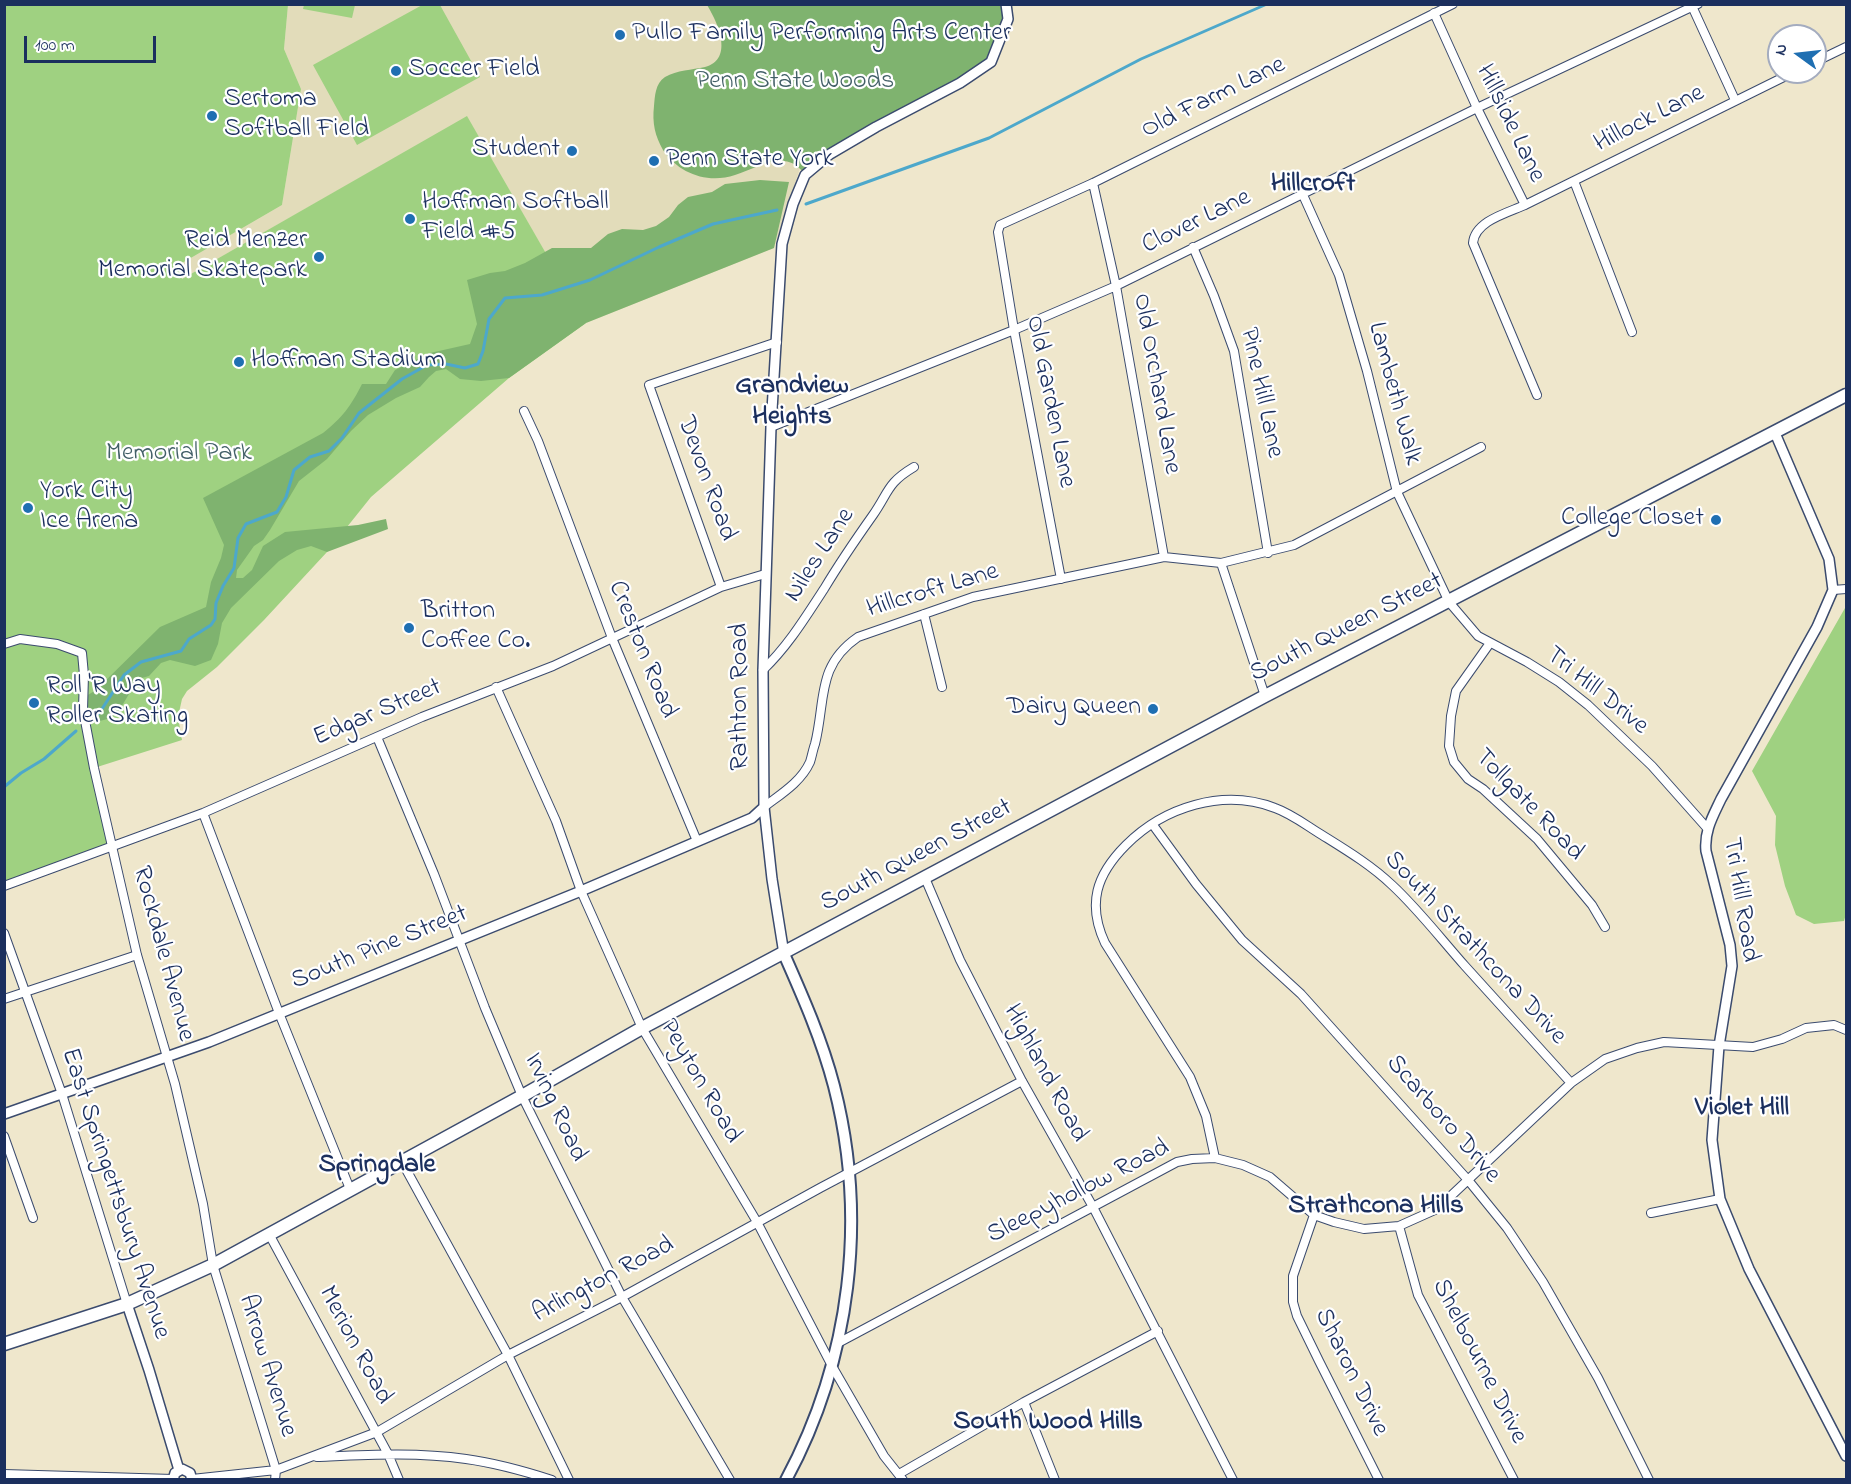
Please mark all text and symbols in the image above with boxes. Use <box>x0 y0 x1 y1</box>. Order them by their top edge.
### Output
place label: Pullo Family Performing Arts Center <box>632 19 1011 51</box>
scale bar <box>27 24 159 62</box>
north arrow <box>1767 24 1827 84</box>
marker: Pullo Family Performing Arts Center <box>613 28 627 42</box>
text: 100 m <box>35 33 75 59</box>
text: N <box>1769 42 1795 58</box>
street label: Old Farm Lane <box>1137 51 1291 147</box>
place label: Soccer Field <box>408 55 540 87</box>
street label: Hillside Lane <box>1467 60 1551 188</box>
marker: Soccer Field <box>389 64 403 78</box>
park label: Penn State Woods <box>696 67 894 99</box>
street label: Hillock Lane <box>1590 79 1710 161</box>
place label: Sertoma Softball Field <box>224 85 369 146</box>
marker: Sertoma Softball Field <box>205 109 219 123</box>
place label: Student <box>472 135 560 167</box>
marker: Student <box>565 144 579 158</box>
place label: Penn State York <box>666 145 834 177</box>
marker: Penn State York <box>647 154 661 168</box>
district label: Hillcroft <box>1271 170 1355 202</box>
street label: Clover Lane <box>1137 183 1257 263</box>
place label: Hoffman Softball Field #5 <box>422 188 609 249</box>
marker: Hoffman Softball Field #5 <box>403 212 417 226</box>
place label: Reid Menzer Memorial Skatepark <box>98 226 307 288</box>
marker: Reid Menzer Memorial Skatepark <box>312 250 326 264</box>
street label: Old Orchard Lane <box>1124 291 1186 477</box>
street label: Old Garden Lane <box>1017 313 1081 491</box>
street label: Lambeth Walk <box>1359 319 1427 469</box>
street label: Pine Hill Lane <box>1231 325 1289 461</box>
place label: Hoffman Stadium <box>251 346 445 378</box>
marker: Hoffman Stadium <box>232 355 246 369</box>
district label: Grandview Heights <box>735 372 849 435</box>
street label: Devon Road <box>668 413 742 545</box>
park label: Memorial Park <box>106 439 252 471</box>
place label: York City Ice Arena <box>40 477 138 538</box>
marker: York City Ice Arena <box>21 501 35 515</box>
street label: Niles Lane <box>779 503 863 609</box>
place label: College Closet <box>1561 504 1704 536</box>
marker: College Closet <box>1709 513 1723 527</box>
street label: Hillcroft Lane <box>863 557 1003 627</box>
street label: South Queen Street <box>1245 567 1449 691</box>
street label: Creston Road <box>599 577 683 723</box>
place label: Britton Coffee Co. <box>421 597 530 658</box>
marker: Britton Coffee Co. <box>402 621 416 635</box>
street label: Rathton Road <box>726 623 758 771</box>
street label: Tri Hill Drive <box>1538 641 1654 743</box>
place label: Roll 'R Way Roller Skating <box>46 672 188 734</box>
street label: Edgar Street <box>309 673 447 755</box>
place label: Dairy Queen <box>1007 693 1141 725</box>
marker: Roll 'R Way Roller Skating <box>27 696 41 710</box>
marker: Dairy Queen <box>1146 702 1160 716</box>
street label: Tollgate Road <box>1467 743 1589 869</box>
street label: South Queen Street <box>816 793 1018 921</box>
street label: Tri Hill Road <box>1714 835 1764 965</box>
street label: South Strathcona Drive <box>1376 846 1572 1052</box>
street label: Rockdale Avenue <box>124 863 200 1045</box>
street label: South Pine Street <box>287 899 473 999</box>
street label: Highland Road <box>995 1000 1093 1148</box>
street label: Peyton Road <box>651 1015 747 1149</box>
street label: East Springettsbury Avenue <box>52 1045 176 1343</box>
street label: Irving Road <box>515 1049 593 1167</box>
street label: Scarboro Drive <box>1378 1049 1506 1191</box>
district label: Violet Hill <box>1695 1094 1789 1126</box>
street label: Sleepyhollow Road <box>983 1134 1175 1252</box>
district label: Springdale <box>318 1151 436 1183</box>
district label: Strathcona Hills <box>1288 1192 1464 1224</box>
street label: Arlington Road <box>528 1231 680 1331</box>
street label: Shelbourne Drive <box>1423 1275 1533 1449</box>
street label: Merion Road <box>310 1281 398 1411</box>
street label: Arrow Avenue <box>230 1291 302 1441</box>
street label: Sharon Drive <box>1306 1304 1394 1442</box>
district label: South Wood Hills <box>953 1408 1143 1440</box>

